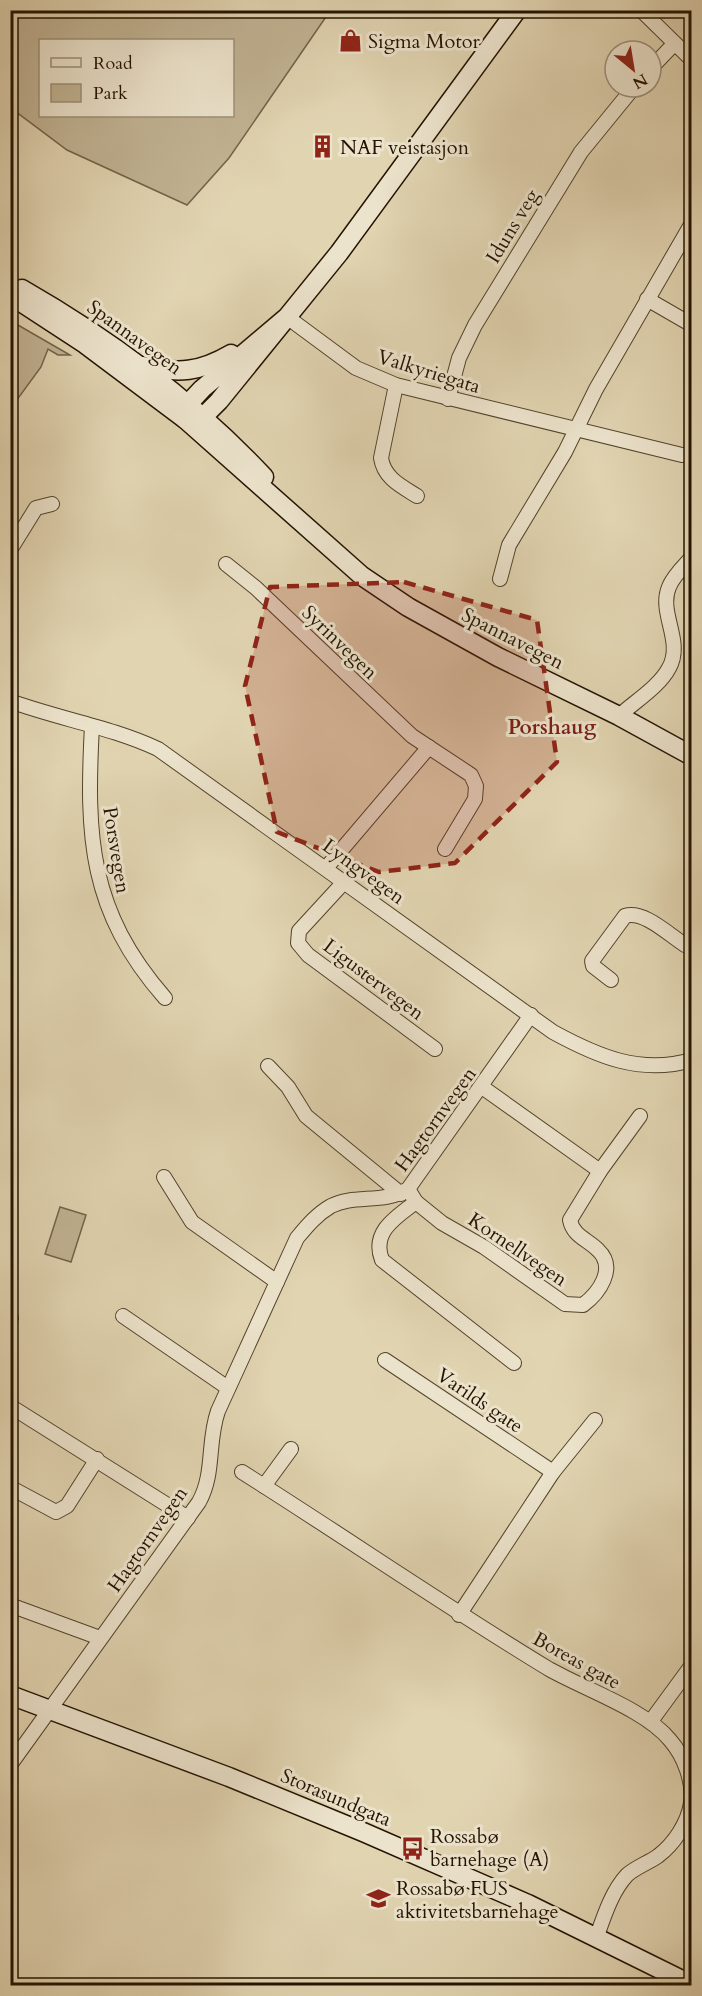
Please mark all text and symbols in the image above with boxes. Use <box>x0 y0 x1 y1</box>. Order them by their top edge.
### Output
shop icon: Sigma Motor <box>337 28 363 54</box>
place label: Sigma Motor <box>368 28 481 55</box>
legend <box>39 39 234 117</box>
north arrow <box>603 39 663 99</box>
text: Road <box>93 51 133 76</box>
text: N <box>628 68 652 94</box>
text: Park <box>93 81 128 106</box>
building icon: NAF veistasjon <box>309 134 335 160</box>
place label: NAF veistasjon <box>340 134 470 161</box>
street label: Iduns veg <box>480 183 546 268</box>
street label: Spannavegen <box>82 294 188 381</box>
street label: Valkyriegata <box>374 343 484 400</box>
street label: Syrinvegen <box>296 599 384 686</box>
street label: Spannavegen <box>457 601 569 676</box>
district label: Porshaug <box>508 713 597 742</box>
street label: Porsvegen <box>96 805 137 896</box>
street label: Lyngvegen <box>317 832 411 911</box>
street label: Ligustervegen <box>318 932 430 1027</box>
street label: Hagtornvegen <box>388 1061 483 1177</box>
street label: Kornellvegen <box>463 1206 573 1293</box>
street label: Varilds gate <box>431 1361 528 1439</box>
street label: Hagtornvegen <box>101 1481 194 1598</box>
street label: Boreas gate <box>528 1625 626 1696</box>
street label: Storasundgata <box>276 1762 396 1833</box>
place label: Rossabø barnehage (A) <box>430 1823 549 1873</box>
bus stop icon: Rossabø barnehage (A) <box>399 1835 425 1861</box>
place label: Rossabø FUS aktivitetsbarnehage <box>396 1875 558 1925</box>
school or university icon: Rossabø FUS aktivitetsbarnehage <box>365 1886 391 1912</box>

